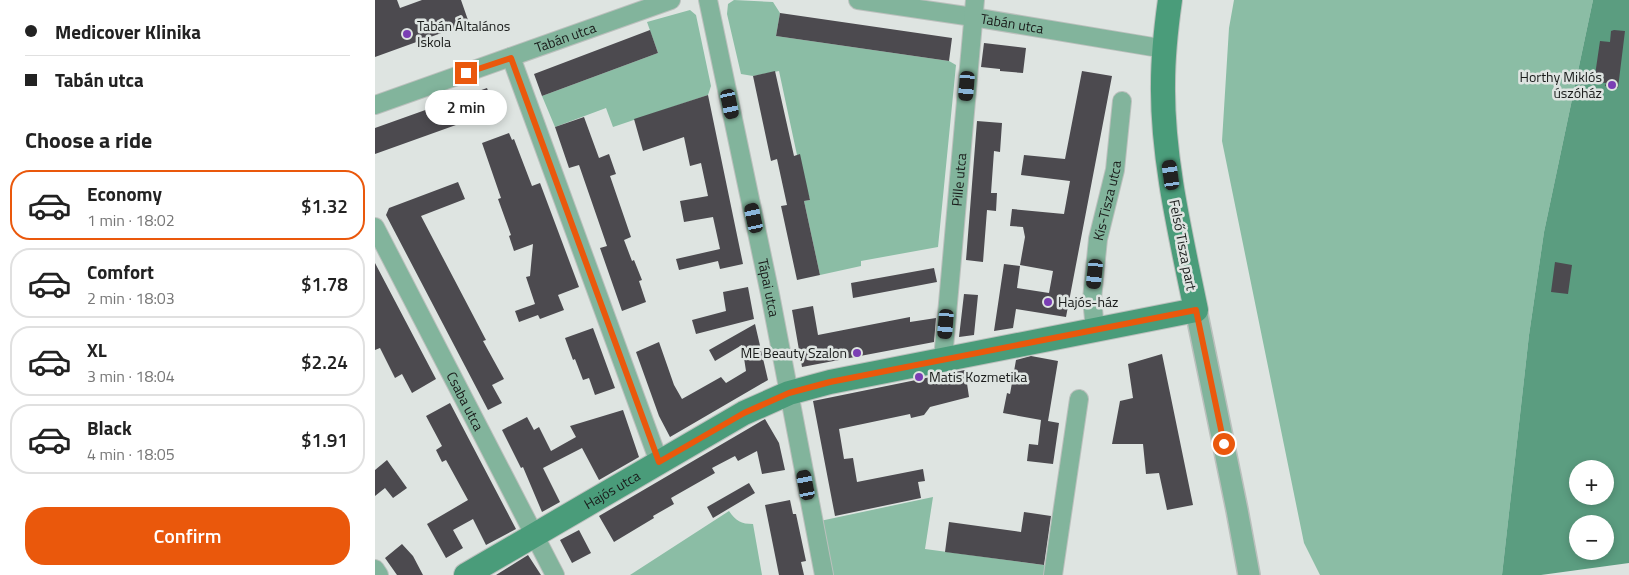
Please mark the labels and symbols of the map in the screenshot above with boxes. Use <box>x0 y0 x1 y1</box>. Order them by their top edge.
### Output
street label: Tabán utca <box>979 7 1045 39</box>
place label: Tabán Általános Iskola <box>417 15 510 52</box>
street label: Tabán utca <box>532 16 599 58</box>
marker: Tabán Általános Iskola <box>401 28 413 40</box>
route end <box>455 62 477 84</box>
place label: Horthy Miklós úszóház <box>1520 66 1602 103</box>
car <box>958 70 975 102</box>
marker: Horthy Miklós úszóház <box>1606 79 1618 91</box>
car <box>719 88 740 120</box>
callout: 2 min <box>425 90 507 126</box>
street label: Pille utca <box>946 152 971 207</box>
car <box>1161 159 1180 191</box>
street label: Kis-Tisza utca <box>1087 160 1126 243</box>
street label: Felső Tisza part <box>1164 198 1203 292</box>
car <box>743 202 764 234</box>
street label: Tápai utca <box>753 256 785 319</box>
car <box>1085 258 1104 290</box>
place label: Hajós-ház <box>1058 291 1118 312</box>
marker: Hajós-ház <box>1042 296 1054 308</box>
car <box>937 308 954 340</box>
place label: ME Beauty Szalon <box>740 342 847 363</box>
marker: ME Beauty Szalon <box>851 347 863 359</box>
place label: Matis Kozmetika <box>929 366 1027 387</box>
street label: Csaba utca <box>441 368 490 434</box>
marker: Matis Kozmetika <box>913 371 925 383</box>
route start <box>1213 433 1235 455</box>
street label: Hajós utca <box>580 465 644 514</box>
car <box>795 469 816 501</box>

